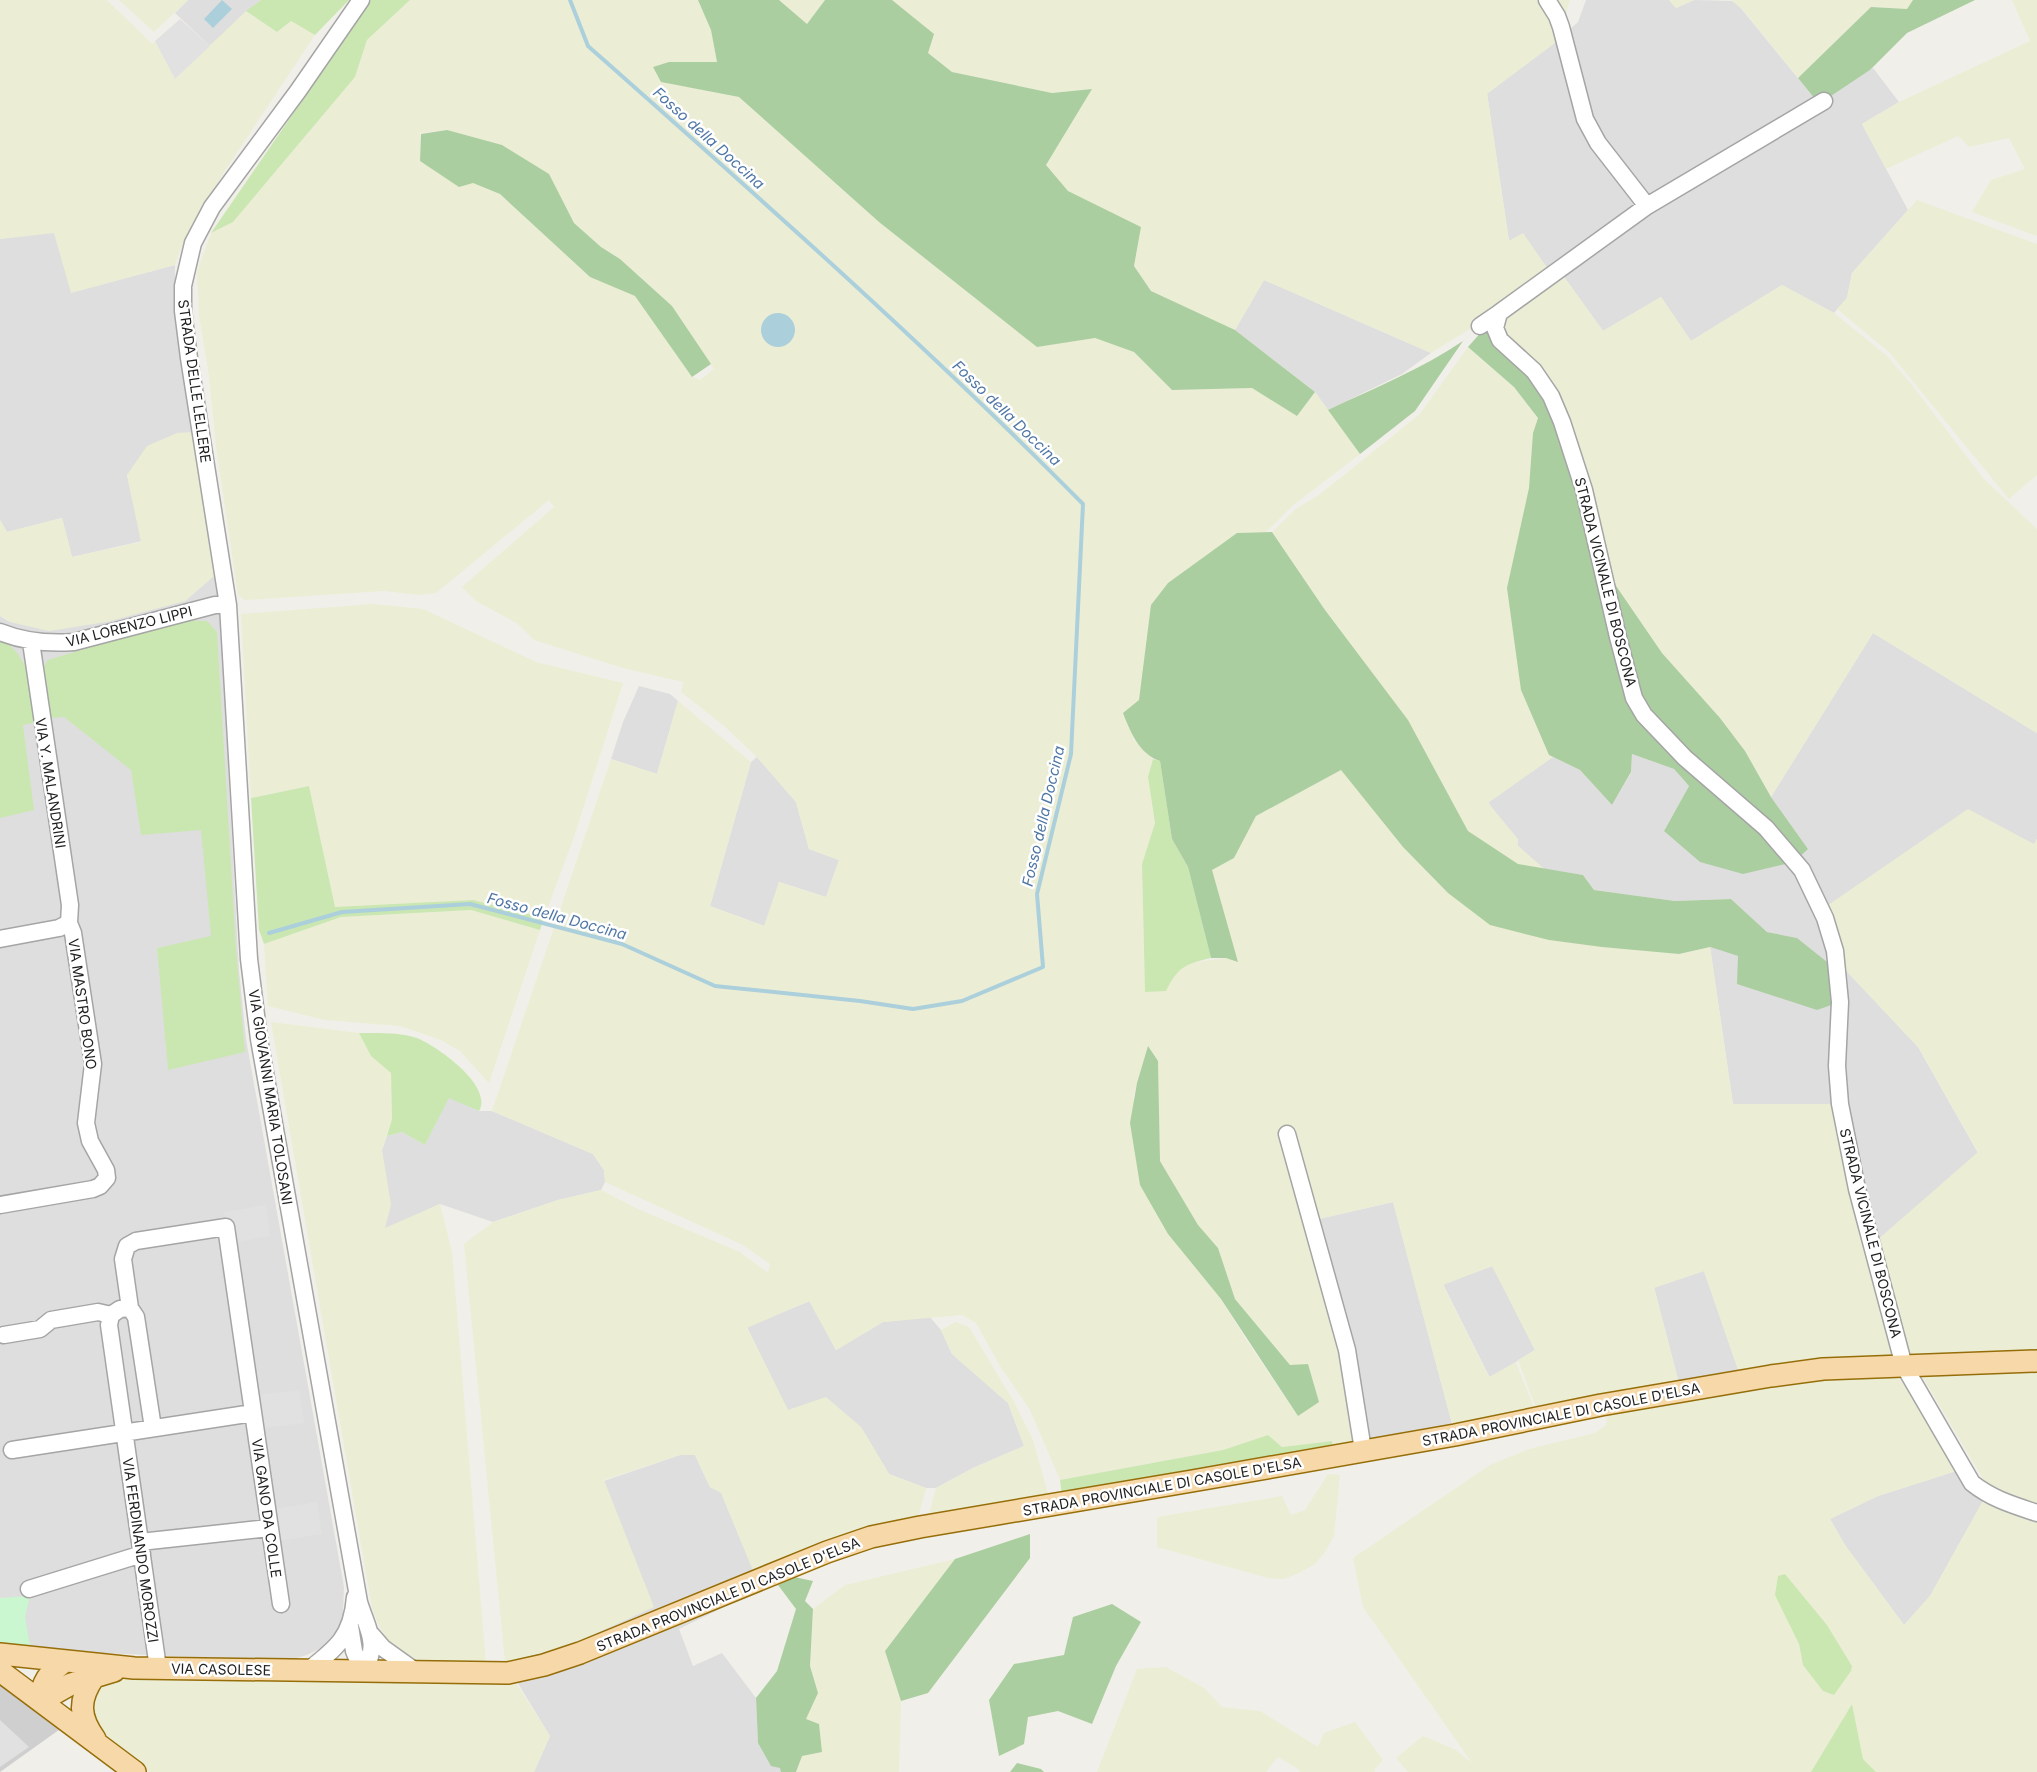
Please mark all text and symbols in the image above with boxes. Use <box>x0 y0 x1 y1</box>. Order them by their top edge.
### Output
water label: Fosso della Doccina <box>649 83 769 193</box>
street label: STRADA DELLE LELLERE <box>175 298 215 464</box>
water label: Fosso della Doccina <box>949 356 1065 470</box>
street label: STRADA VICINALE DI BOSCONA <box>1572 475 1640 689</box>
street label: VIA LORENZO LIPPI <box>64 602 194 650</box>
street label: VIA Y. MALANDRINI <box>32 717 70 849</box>
water label: Fosso della Doccina <box>1018 744 1068 888</box>
water label: Fosso della Doccina <box>485 888 629 944</box>
street label: VIA MASTRO BONO <box>65 937 101 1071</box>
street label: VIA GIOVANNI MARIA TOLOSANI <box>246 988 296 1206</box>
street label: STRADA VICINALE DI BOSCONA <box>1837 1126 1905 1340</box>
street label: STRADA PROVINCIALE DI CASOLE D'ELSA <box>1421 1379 1702 1449</box>
street label: VIA GANO DA COLLE <box>249 1437 285 1579</box>
street label: STRADA PROVINCIALE DI CASOLE D'ELSA <box>1021 1453 1303 1519</box>
street label: VIA FERDINANDO MOROZZI <box>120 1456 162 1644</box>
street label: STRADA PROVINCIALE DI CASOLE D'ELSA <box>594 1533 863 1655</box>
street label: VIA CASOLESE <box>171 1660 271 1678</box>

